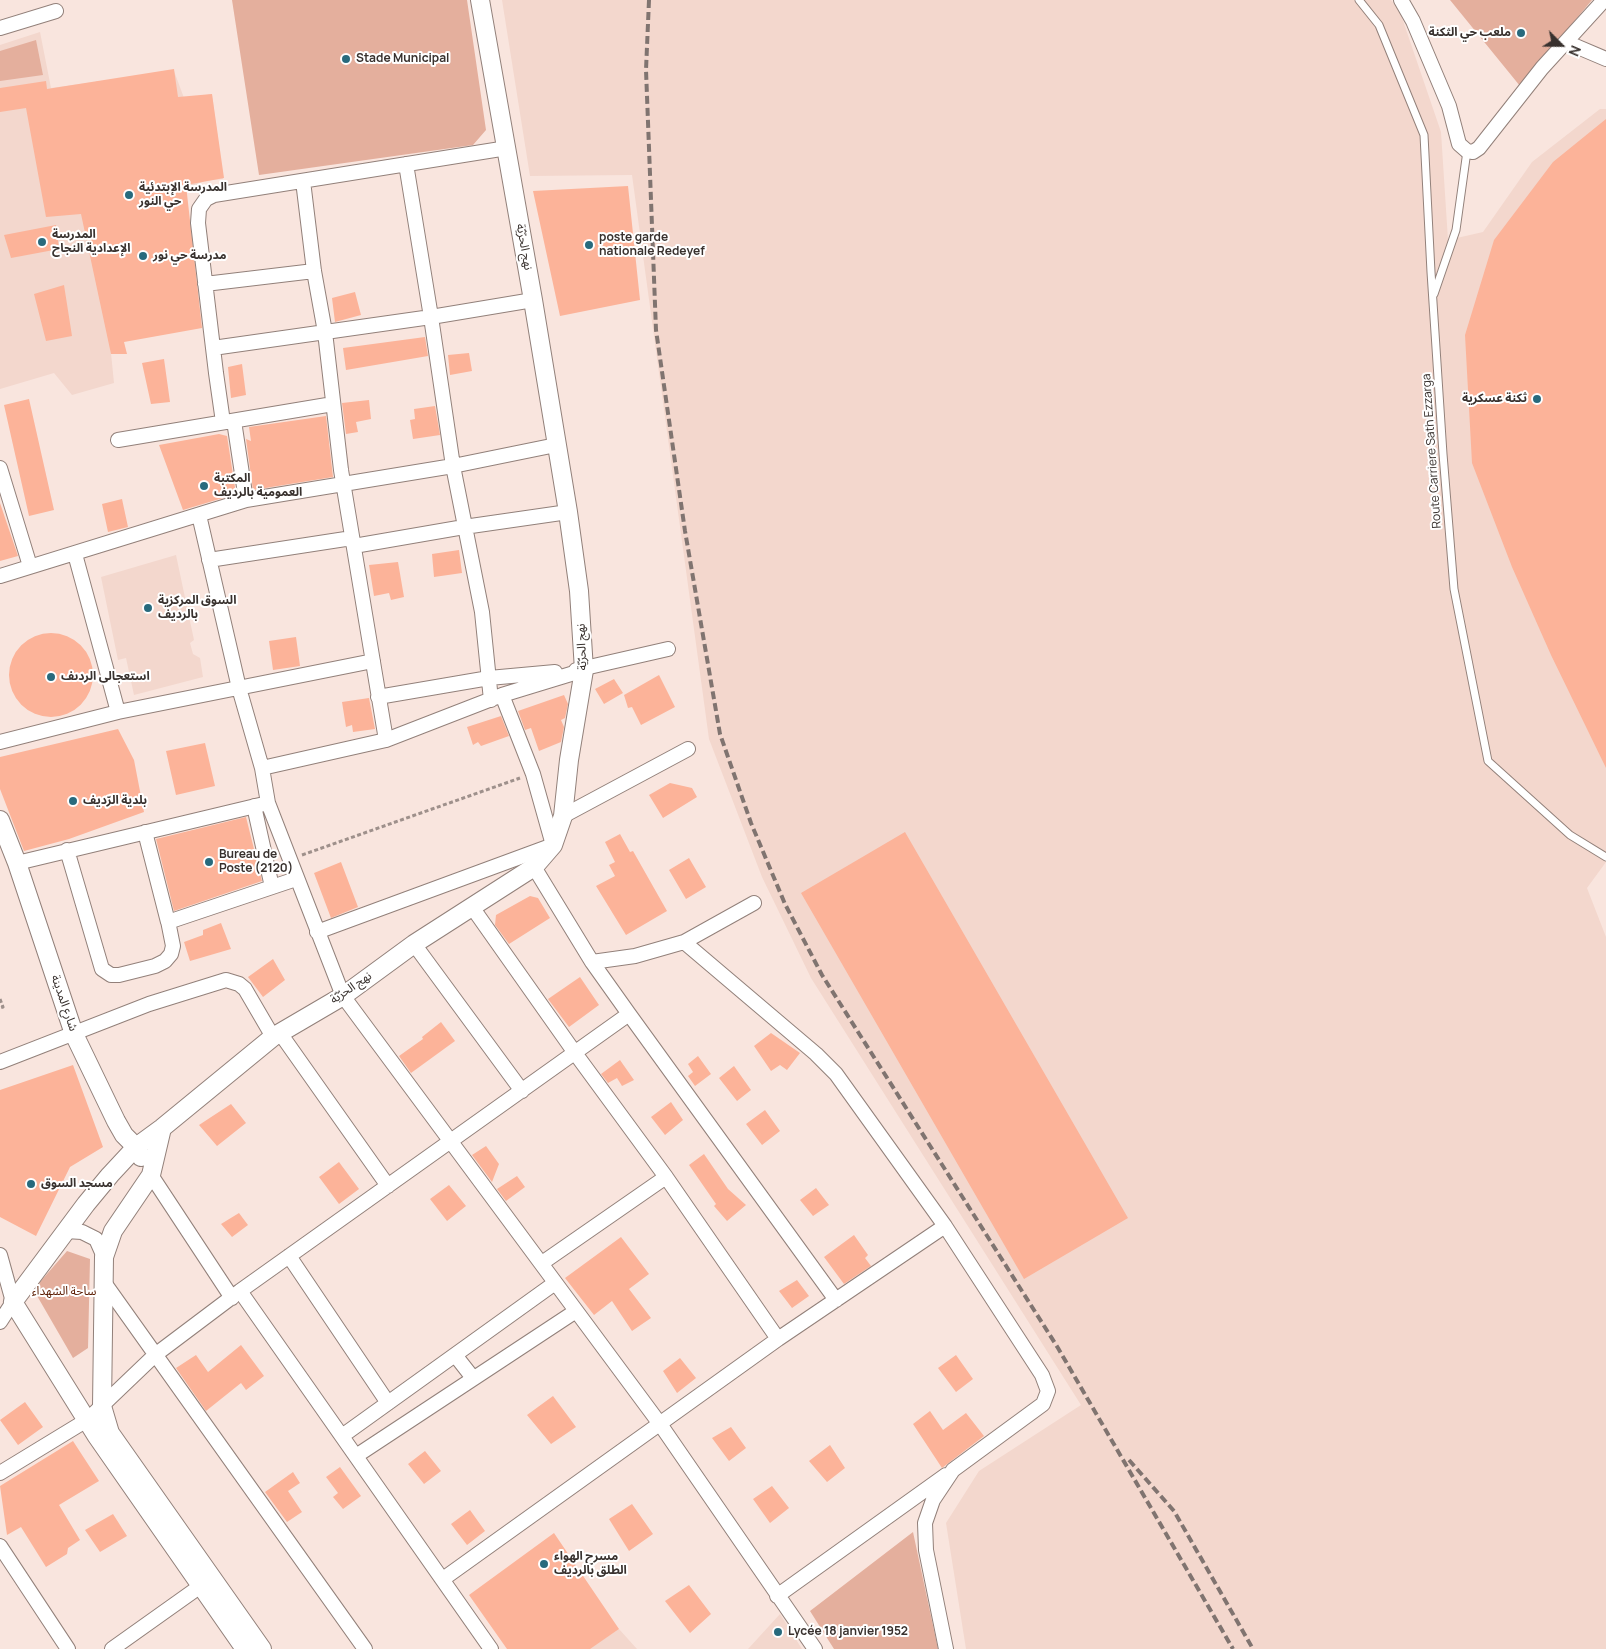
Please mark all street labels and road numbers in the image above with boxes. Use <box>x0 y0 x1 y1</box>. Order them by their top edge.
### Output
street label: نهج الحرّيّة <box>513 223 535 271</box>
street label: Route Carriere Sath Ezzarga <box>1419 373 1445 529</box>
street label: نهج الحرّيّة <box>574 623 590 671</box>
street label: نهج الحرّيّة <box>328 969 374 1007</box>
street label: شارع المدينة <box>48 973 80 1033</box>

